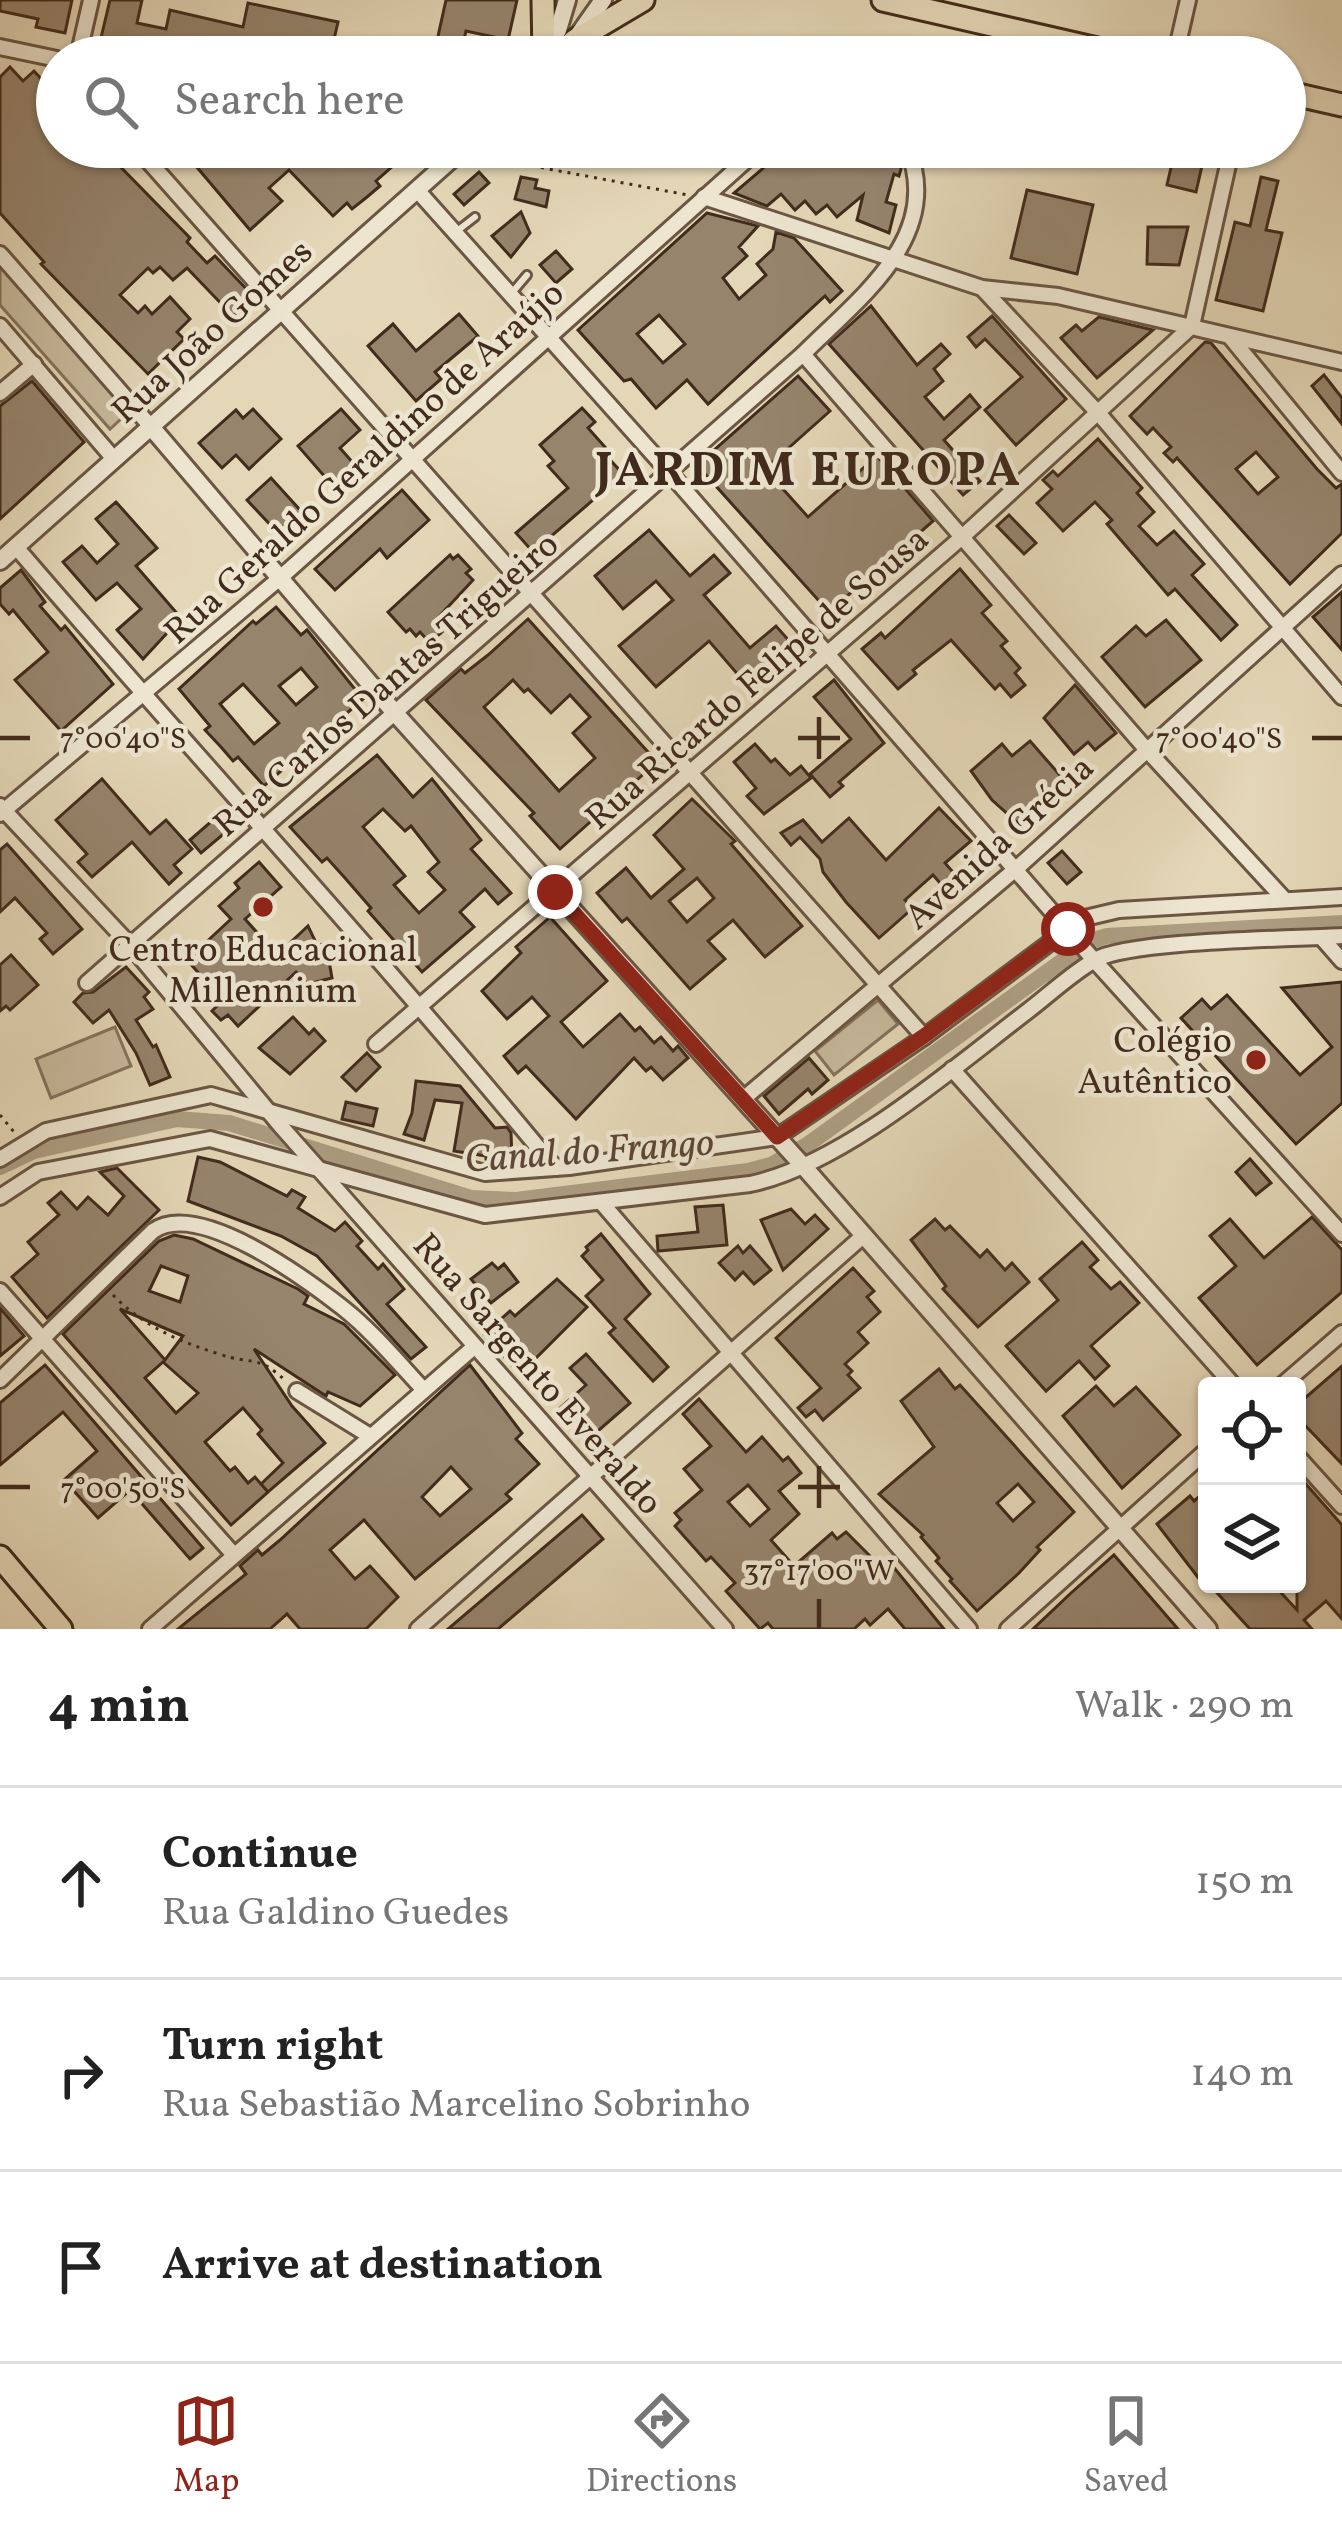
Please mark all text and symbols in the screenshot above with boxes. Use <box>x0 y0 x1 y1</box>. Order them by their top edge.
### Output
search box <box>36 36 1306 168</box>
icon: search <box>78 69 144 135</box>
text: Search here <box>174 71 405 134</box>
street label: Rua João Gomes <box>102 229 325 437</box>
street label: Rua Geraldo Geraldino de Araújo <box>155 271 577 657</box>
district label: JARDIM EUROPA <box>594 439 1023 506</box>
street label: Rua Ricardo Felipe de Sousa <box>576 517 941 843</box>
street label: Rua Carlos Dantas Trigueiro <box>204 522 571 850</box>
text: 7°00'40"S <box>60 719 186 761</box>
text: 7°00'40"S <box>1156 719 1282 761</box>
street label: Avenida Grécia <box>895 745 1107 943</box>
route end <box>528 865 582 919</box>
marker: Centro Educacional Millennium <box>250 894 276 920</box>
route start <box>1041 902 1095 956</box>
place label: Centro Educacional Millennium <box>109 927 417 1018</box>
place label: Colégio Autêntico <box>1078 1018 1232 1109</box>
marker: Colégio Autêntico <box>1243 1047 1269 1073</box>
water label: Canal do Frango <box>463 1117 716 1189</box>
street label: Rua Sargento Everaldo <box>399 1224 673 1528</box>
map controls <box>1198 1377 1306 1593</box>
button: locate <box>1198 1377 1306 1485</box>
text: 7°00'50"S <box>60 1469 186 1511</box>
button: layers <box>1198 1485 1306 1593</box>
text: 37°17'00"W <box>744 1551 894 1593</box>
text: 4 min <box>48 1672 190 1743</box>
text: Walk · 290 m <box>1075 1680 1294 1734</box>
text: Continue <box>162 1824 358 1887</box>
icon: ahead <box>48 1850 114 1916</box>
text: 150 m <box>1195 1856 1294 1910</box>
text: Rua Galdino Guedes <box>162 1887 509 1941</box>
text: Turn right <box>162 2016 383 2079</box>
icon: right <box>48 2042 114 2108</box>
text: 140 m <box>1191 2048 1294 2102</box>
text: Rua Sebastião Marcelino Sobrinho <box>162 2079 751 2133</box>
icon: arrive <box>48 2234 114 2300</box>
text: Arrive at destination <box>162 2235 603 2298</box>
tab: Map <box>173 2388 239 2506</box>
tab: Directions <box>586 2388 737 2506</box>
tab: Saved <box>1084 2388 1169 2506</box>

